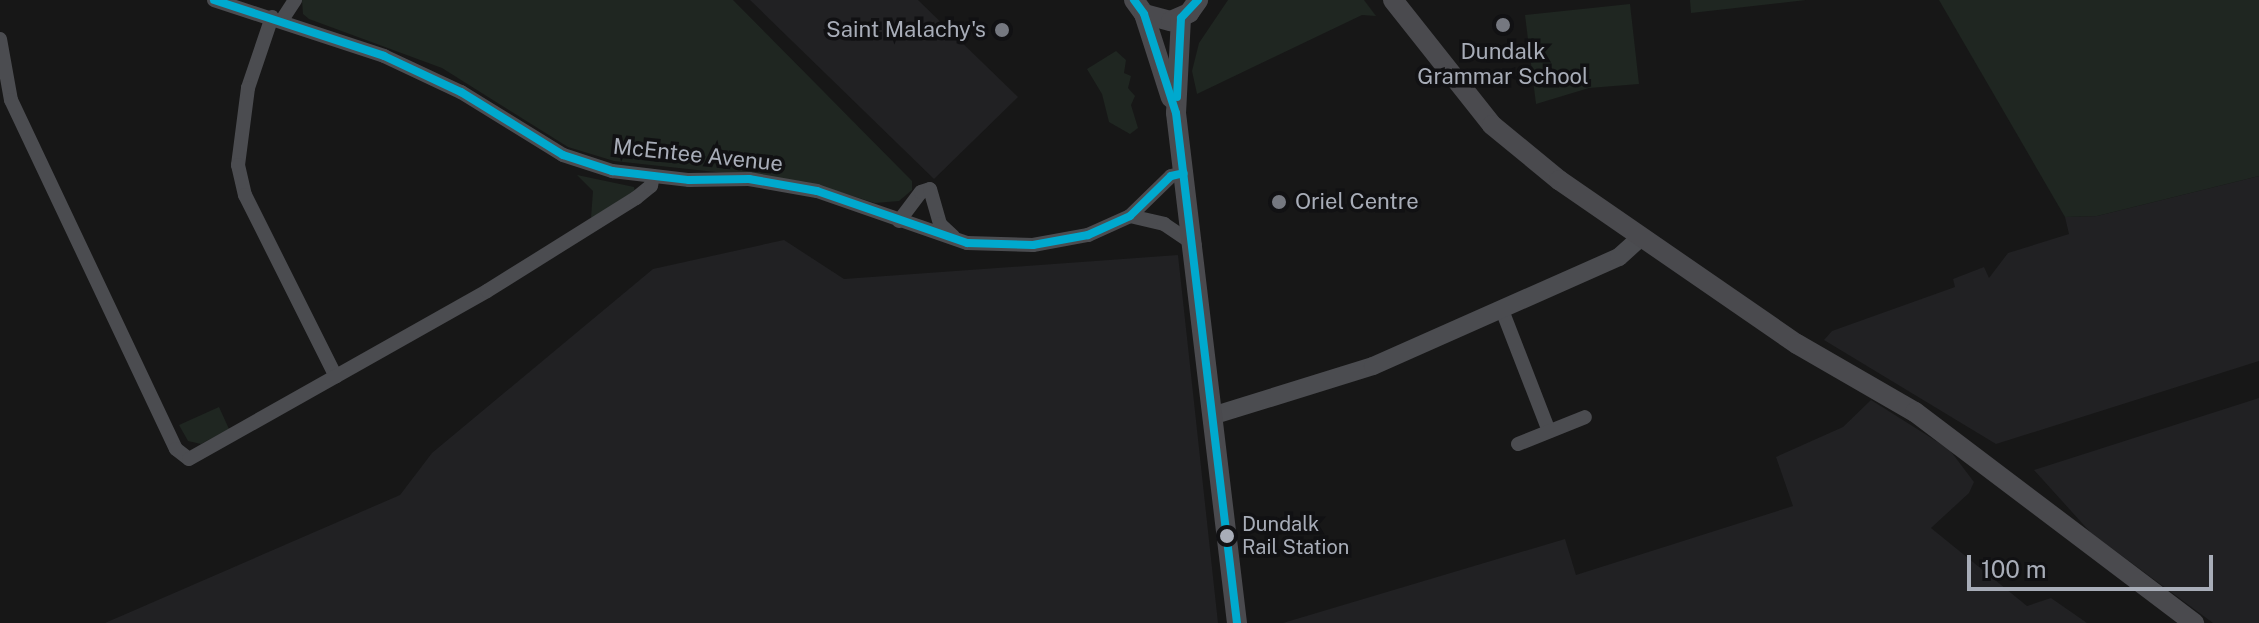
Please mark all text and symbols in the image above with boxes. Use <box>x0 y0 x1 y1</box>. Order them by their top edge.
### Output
marker: Dundalk Grammar School <box>1494 16 1512 34</box>
place label: Saint Malachy's <box>826 17 986 43</box>
marker: Saint Malachy's <box>993 21 1011 39</box>
place label: Dundalk Grammar School <box>1417 38 1589 90</box>
street label: McEntee Avenue <box>612 133 784 177</box>
place label: Oriel Centre <box>1295 189 1419 215</box>
marker: Oriel Centre <box>1270 193 1288 211</box>
place label: Dundalk Rail Station <box>1242 512 1349 559</box>
marker: Dundalk Rail Station <box>1219 528 1235 544</box>
scale bar <box>1971 539 2217 589</box>
text: 100 m <box>1981 555 2047 583</box>

